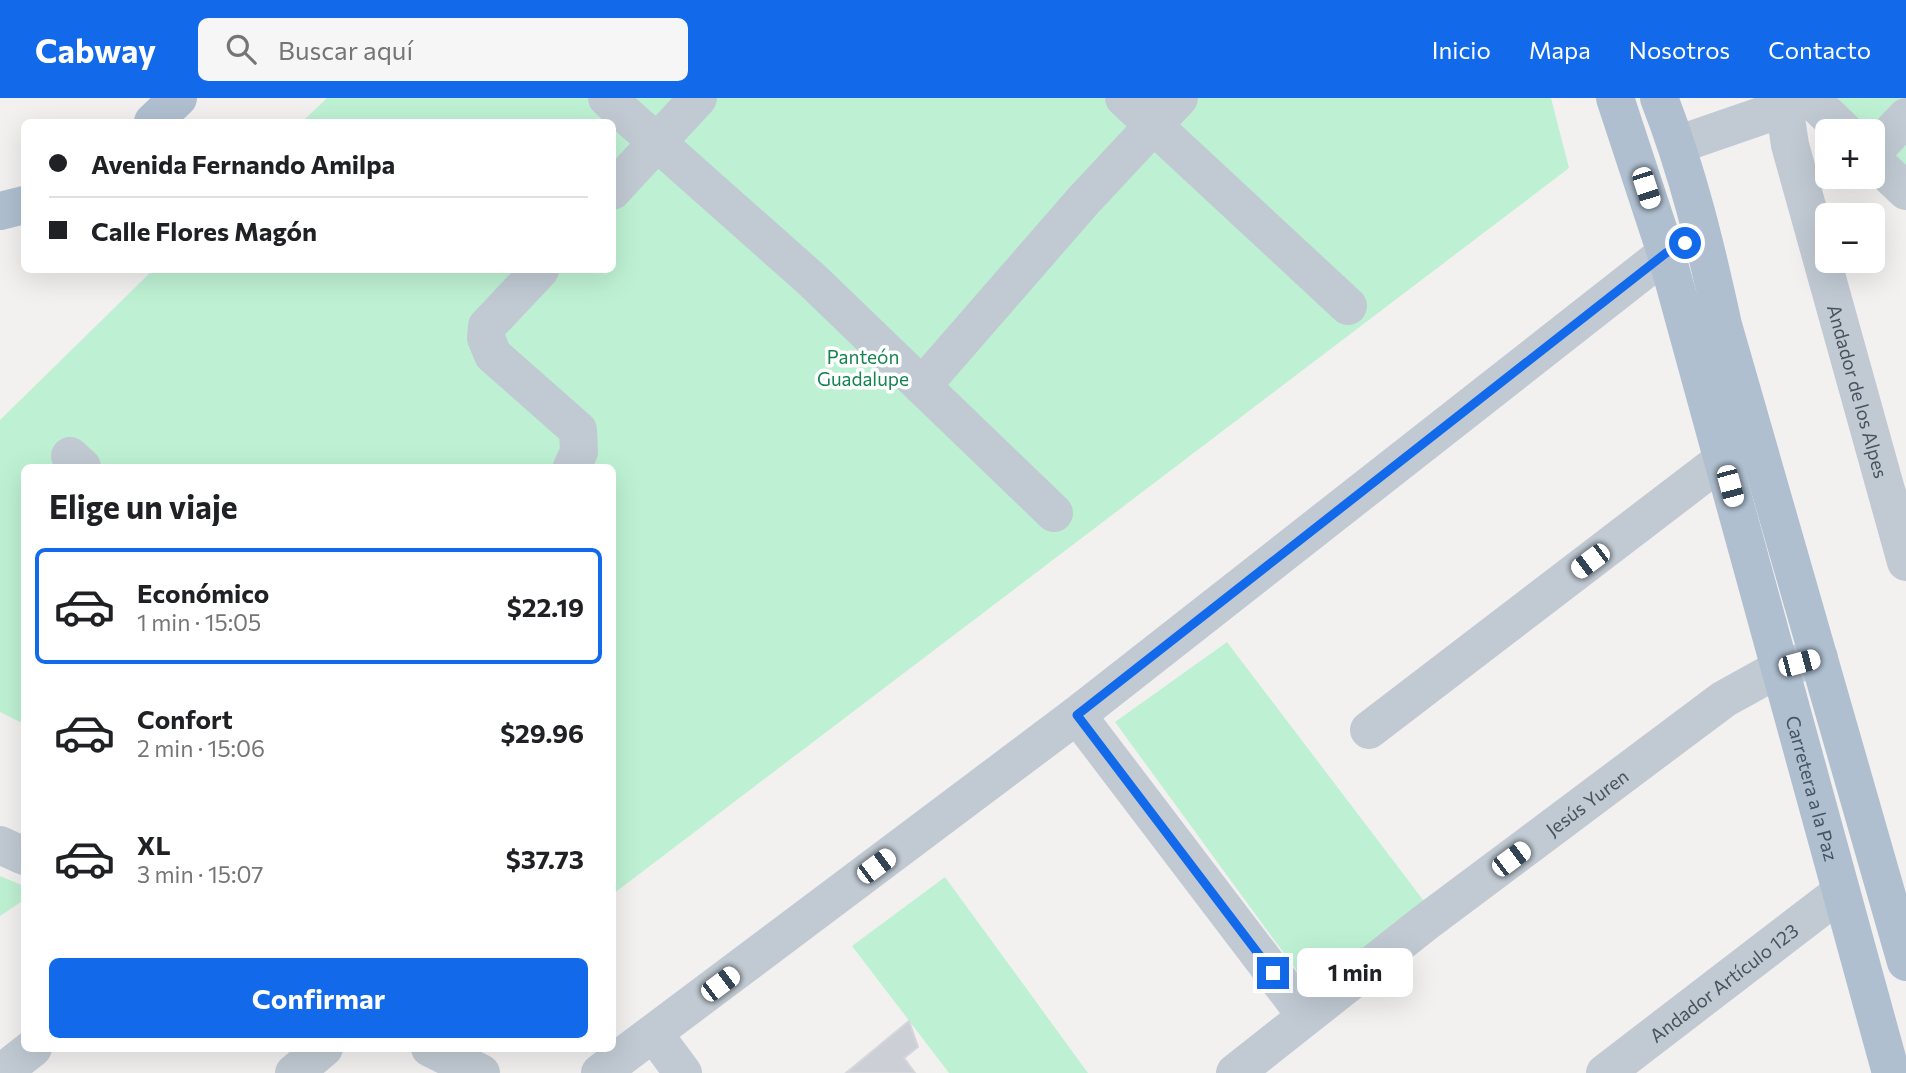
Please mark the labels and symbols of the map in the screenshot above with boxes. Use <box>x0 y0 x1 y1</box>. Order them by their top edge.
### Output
car <box>1630 165 1663 211</box>
route start <box>1669 227 1701 259</box>
street label: Andador de los Alpes <box>1823 302 1894 481</box>
park label: Panteón Guadalupe <box>817 345 909 390</box>
car <box>1715 463 1746 509</box>
car <box>1567 540 1614 582</box>
car <box>1776 647 1823 679</box>
street label: Carretera a la Paz <box>1782 713 1844 863</box>
street label: Jesús Yuren <box>1541 764 1632 840</box>
car <box>1488 838 1535 880</box>
car <box>853 845 900 887</box>
street label: Andador Artículo 123 <box>1644 918 1802 1047</box>
callout: 1 min <box>1298 948 1413 998</box>
route end <box>1257 957 1289 989</box>
car <box>697 963 744 1005</box>

